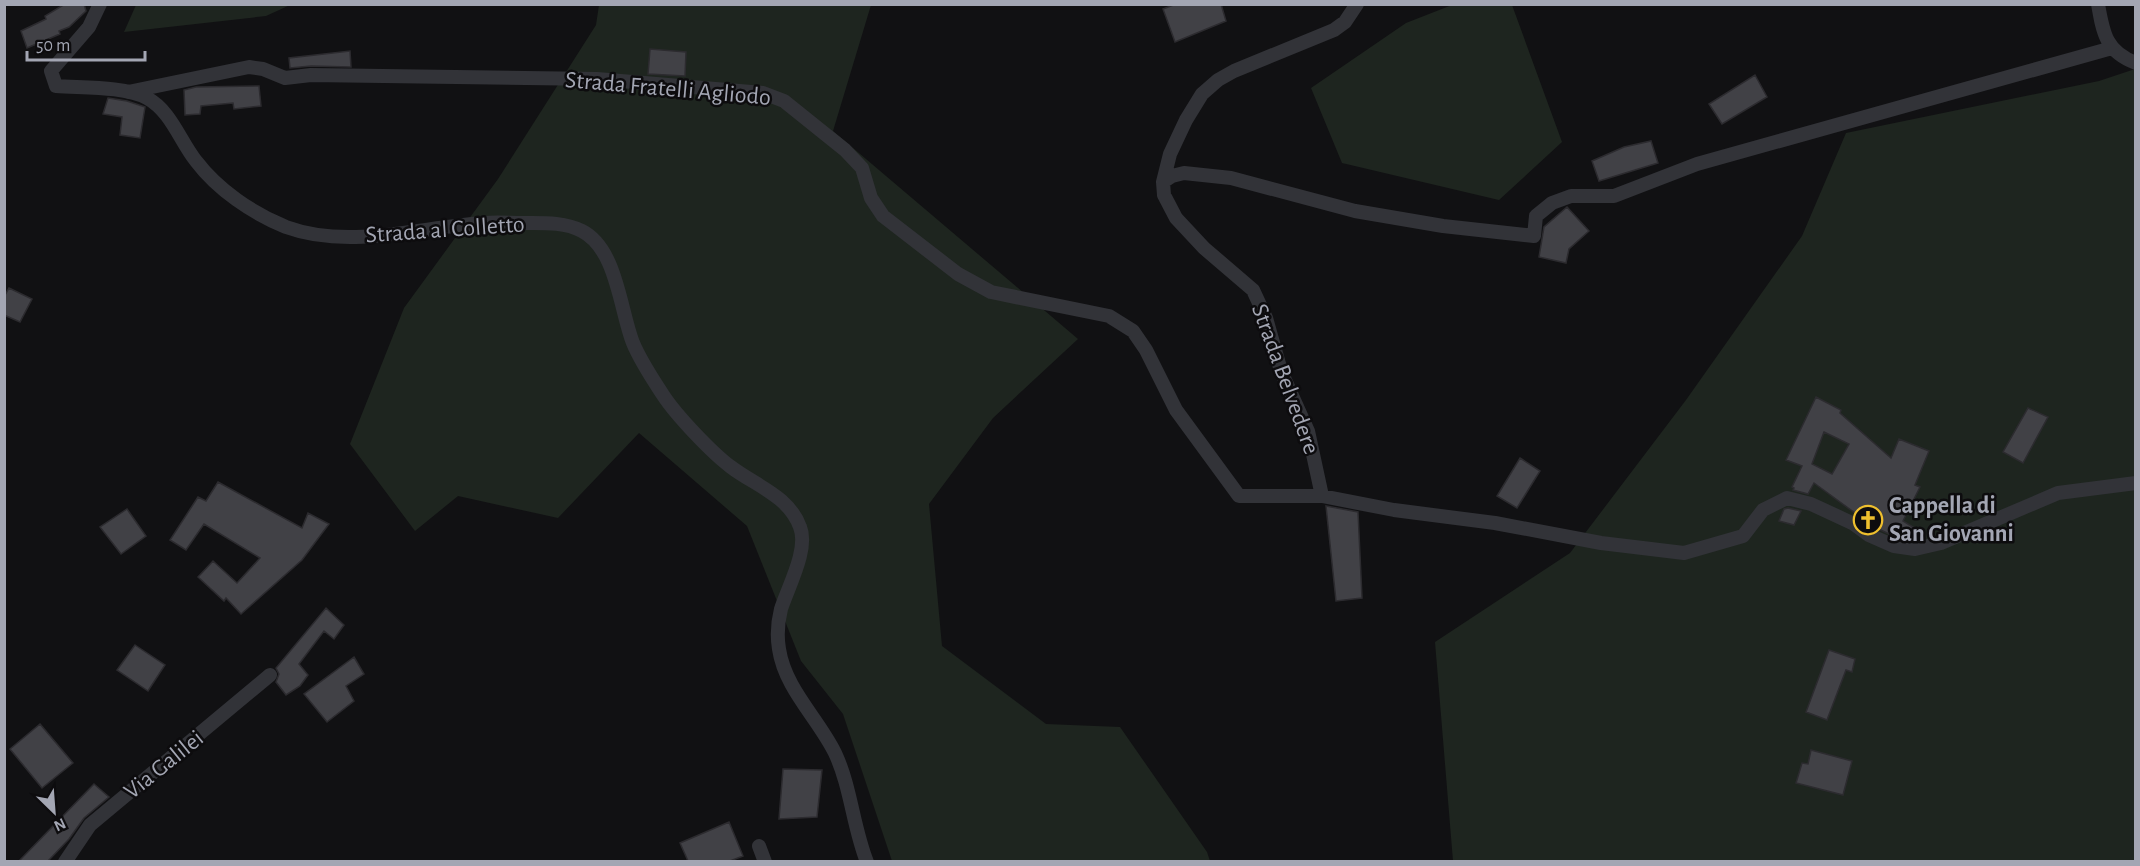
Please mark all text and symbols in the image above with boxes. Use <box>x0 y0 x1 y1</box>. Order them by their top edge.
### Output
scale bar <box>27 24 146 62</box>
text: 50 m <box>36 37 70 55</box>
street label: Strada Fratelli Agliodo <box>564 68 772 110</box>
street label: Strada al Colletto <box>365 212 525 248</box>
street label: Strada Belvedere <box>1247 301 1323 457</box>
place label: Cappella di San Giovanni <box>1889 494 2014 546</box>
church icon: Cappella di San Giovanni <box>1852 504 1884 536</box>
street label: Via Galilei <box>120 726 208 804</box>
north arrow <box>24 782 84 842</box>
text: N <box>51 815 68 834</box>

